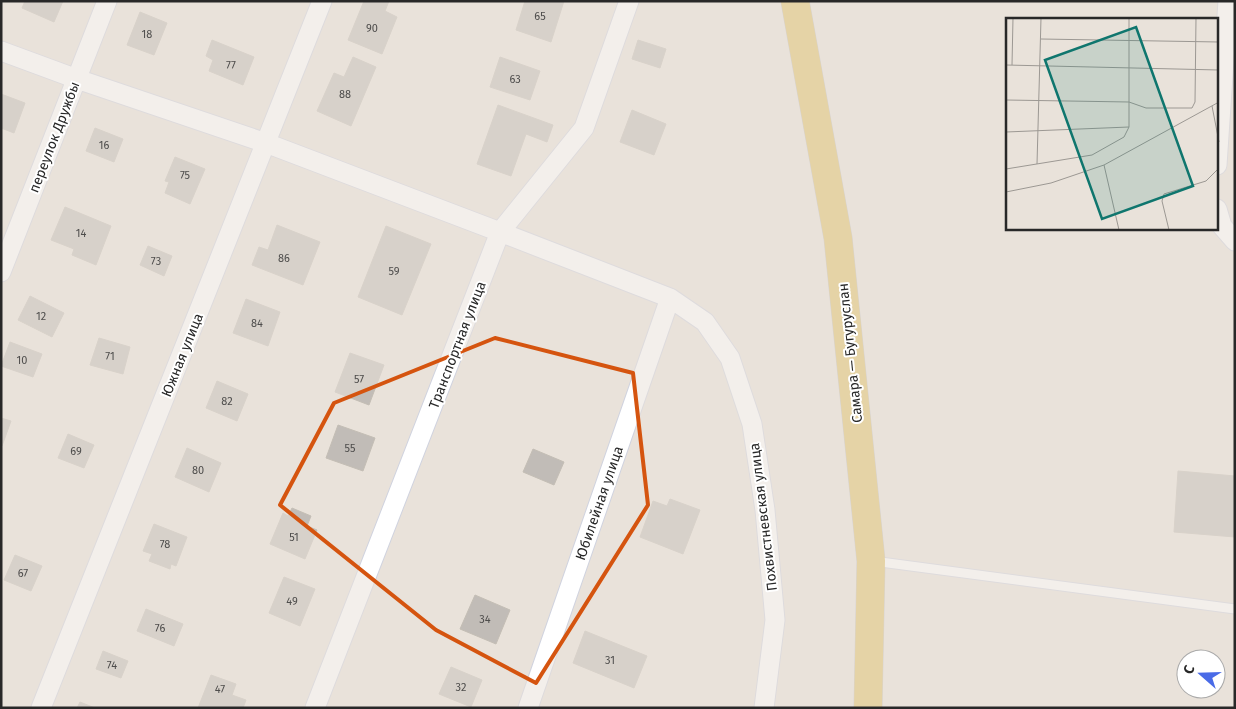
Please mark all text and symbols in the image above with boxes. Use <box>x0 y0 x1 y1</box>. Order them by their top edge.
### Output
house number: 65 <box>534 10 546 23</box>
inset map <box>1006 18 1218 230</box>
house number: 90 <box>366 22 378 35</box>
house number: 18 <box>142 28 152 41</box>
house number: 77 <box>226 59 236 72</box>
house number: 63 <box>509 73 521 86</box>
street label: переулок Дружбы <box>25 79 84 195</box>
house number: 88 <box>339 88 351 101</box>
house number: 16 <box>99 139 109 152</box>
house number: 75 <box>180 169 191 182</box>
house number: 14 <box>76 227 86 240</box>
house number: 86 <box>278 252 290 265</box>
house number: 73 <box>151 255 161 268</box>
house number: 59 <box>388 265 400 278</box>
street label: Транспортная улица <box>425 279 490 411</box>
street label: Самара — Бугуруслан <box>835 282 866 424</box>
house number: 12 <box>36 310 46 323</box>
street label: Южная улица <box>158 311 207 400</box>
house number: 84 <box>251 317 263 330</box>
house number: 71 <box>105 350 115 363</box>
house number: 10 <box>17 354 27 367</box>
house number: 57 <box>354 373 364 386</box>
house number: 82 <box>221 395 233 408</box>
house number: 55 <box>345 442 356 455</box>
street label: Похвистневская улица <box>746 442 781 592</box>
street label: Юбилейная улица <box>572 444 627 562</box>
house number: 69 <box>70 445 82 458</box>
house number: 80 <box>192 464 204 477</box>
house number: 51 <box>289 531 299 544</box>
house number: 78 <box>160 538 170 551</box>
house number: 67 <box>18 567 28 580</box>
house number: 49 <box>286 595 298 608</box>
house number: 34 <box>479 613 491 626</box>
house number: 76 <box>155 622 165 635</box>
north arrow <box>1176 649 1226 699</box>
house number: 31 <box>605 654 615 667</box>
house number: 74 <box>107 659 117 672</box>
text: С <box>1180 663 1199 676</box>
house number: 32 <box>456 681 466 694</box>
house number: 47 <box>215 683 225 696</box>

